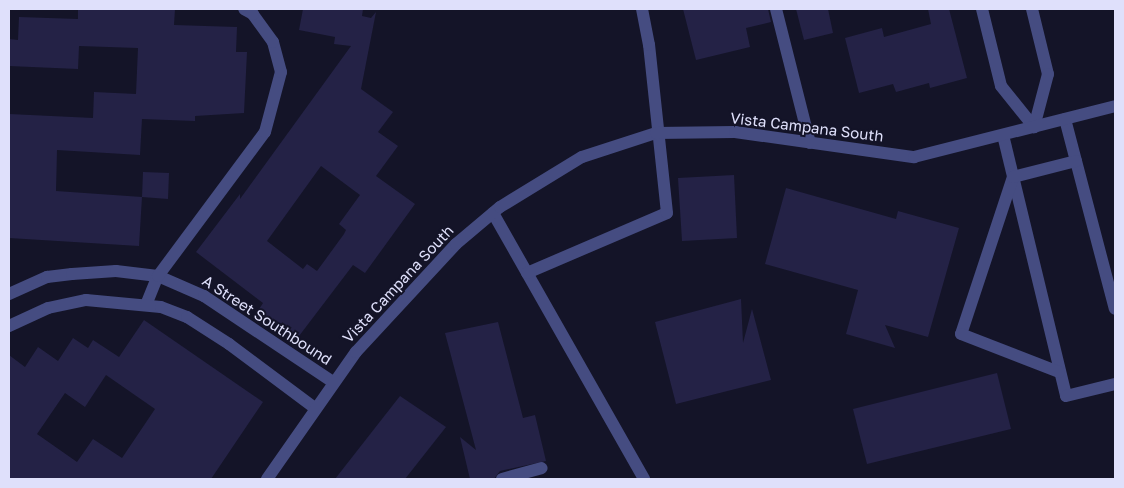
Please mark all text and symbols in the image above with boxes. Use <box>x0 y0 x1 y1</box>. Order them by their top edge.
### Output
street label: Vista Campana South <box>729 109 885 145</box>
street label: Vista Campana South <box>339 221 457 347</box>
street label: A Street Southbound <box>199 271 335 369</box>

